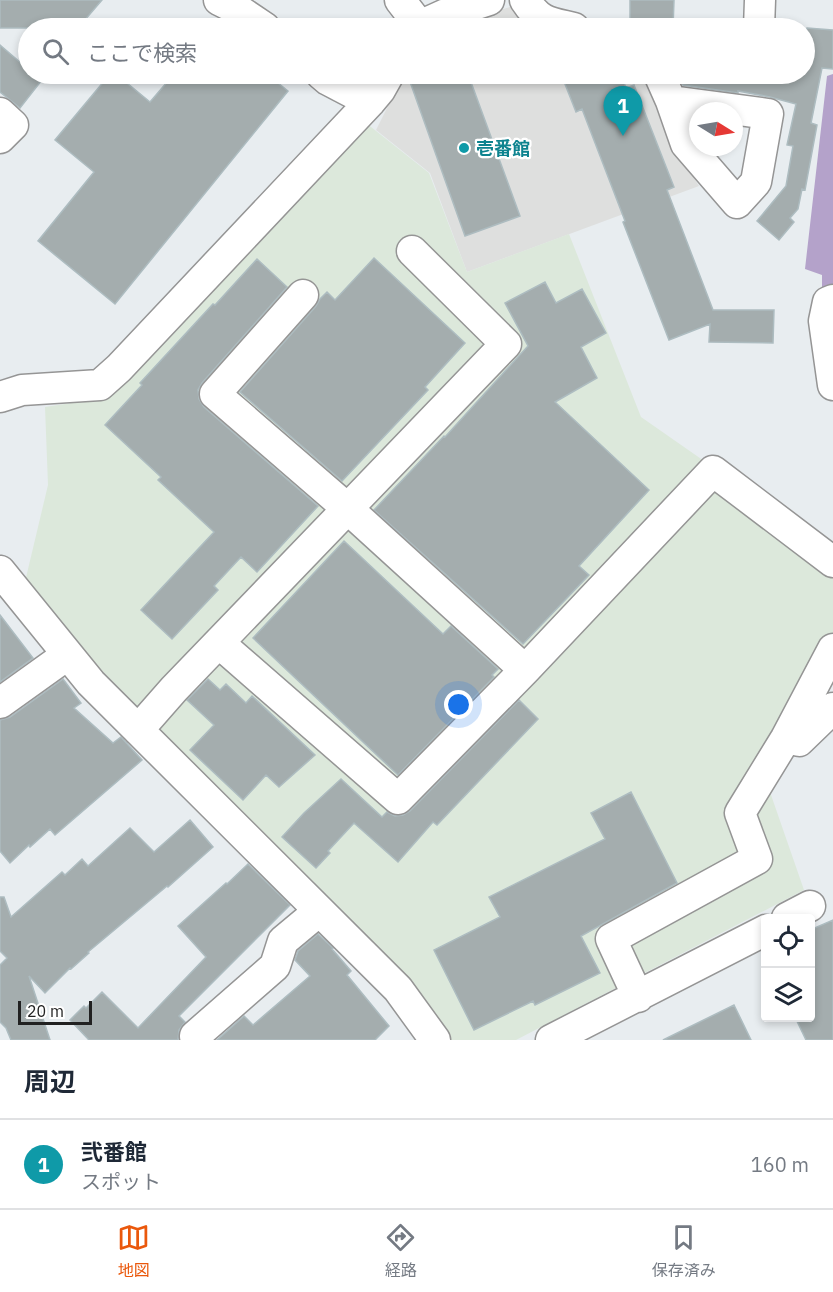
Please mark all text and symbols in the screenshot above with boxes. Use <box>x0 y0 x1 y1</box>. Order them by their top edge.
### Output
search box <box>18 18 815 84</box>
icon: search <box>39 35 72 68</box>
text: ここで検索 <box>87 38 197 67</box>
pin: 1 <box>604 86 642 136</box>
north arrow <box>689 102 743 156</box>
place label: 壱番館 <box>476 137 530 160</box>
marker: 壱番館 <box>457 141 471 155</box>
your location <box>444 690 473 719</box>
map controls <box>761 914 815 1022</box>
button: locate <box>761 914 815 968</box>
button: layers <box>761 968 815 1022</box>
scale bar <box>18 998 92 1026</box>
text: 20 m <box>27 1001 64 1021</box>
text: 周辺 <box>24 1064 76 1098</box>
text: 弐番館 <box>81 1137 147 1166</box>
text: 1 <box>38 1151 50 1178</box>
text: 160 m <box>751 1151 809 1178</box>
text: スポット <box>81 1168 161 1195</box>
tab: 地図 <box>117 1221 150 1281</box>
tab: 経路 <box>384 1221 417 1281</box>
tab: 保存済み <box>652 1221 716 1281</box>

